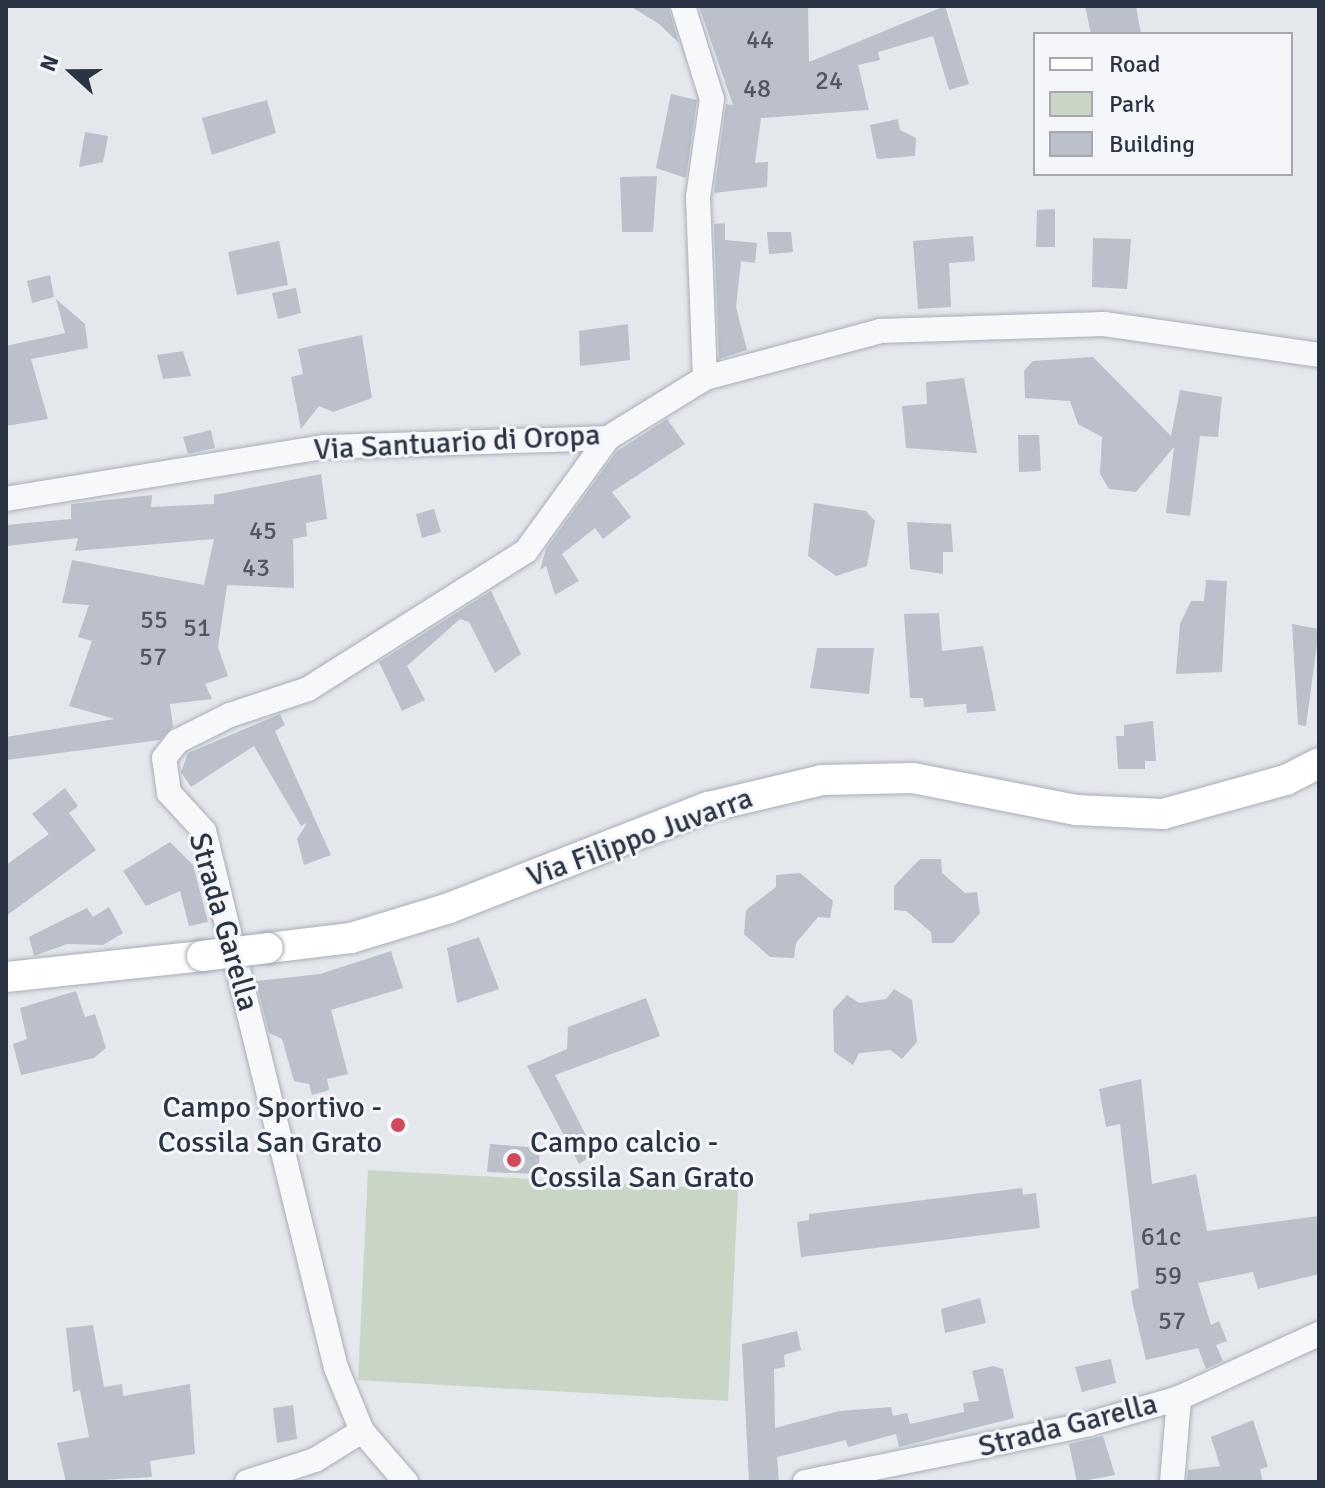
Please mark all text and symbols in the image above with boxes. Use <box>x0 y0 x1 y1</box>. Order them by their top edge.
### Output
house number: 44 <box>746 25 774 57</box>
north arrow <box>32 32 112 112</box>
legend <box>1033 32 1293 176</box>
text: Road <box>1109 49 1160 79</box>
text: N <box>34 51 64 75</box>
house number: 24 <box>815 66 843 98</box>
house number: 48 <box>743 74 771 106</box>
text: Park <box>1109 89 1155 119</box>
text: Building <box>1109 129 1195 159</box>
street label: Via Santuario di Oropa <box>313 418 601 468</box>
house number: 45 <box>249 516 277 548</box>
house number: 43 <box>242 553 270 585</box>
house number: 55 <box>140 605 168 637</box>
house number: 51 <box>183 613 211 645</box>
house number: 57 <box>139 642 167 674</box>
street label: Via Filippo Juvarra <box>522 780 758 896</box>
street label: Strada Garella <box>180 829 266 1015</box>
place label: Campo Sportivo - Cossila San Grato <box>158 1090 382 1160</box>
marker: Campo Sportivo - Cossila San Grato <box>389 1116 407 1134</box>
place label: Campo calcio - Cossila San Grato <box>530 1125 754 1196</box>
marker: Campo calcio - Cossila San Grato <box>505 1151 523 1169</box>
house number: 61c <box>1141 1222 1181 1254</box>
house number: 59 <box>1154 1261 1182 1293</box>
house number: 57 <box>1158 1306 1186 1338</box>
street label: Strada Garella <box>975 1386 1161 1466</box>

